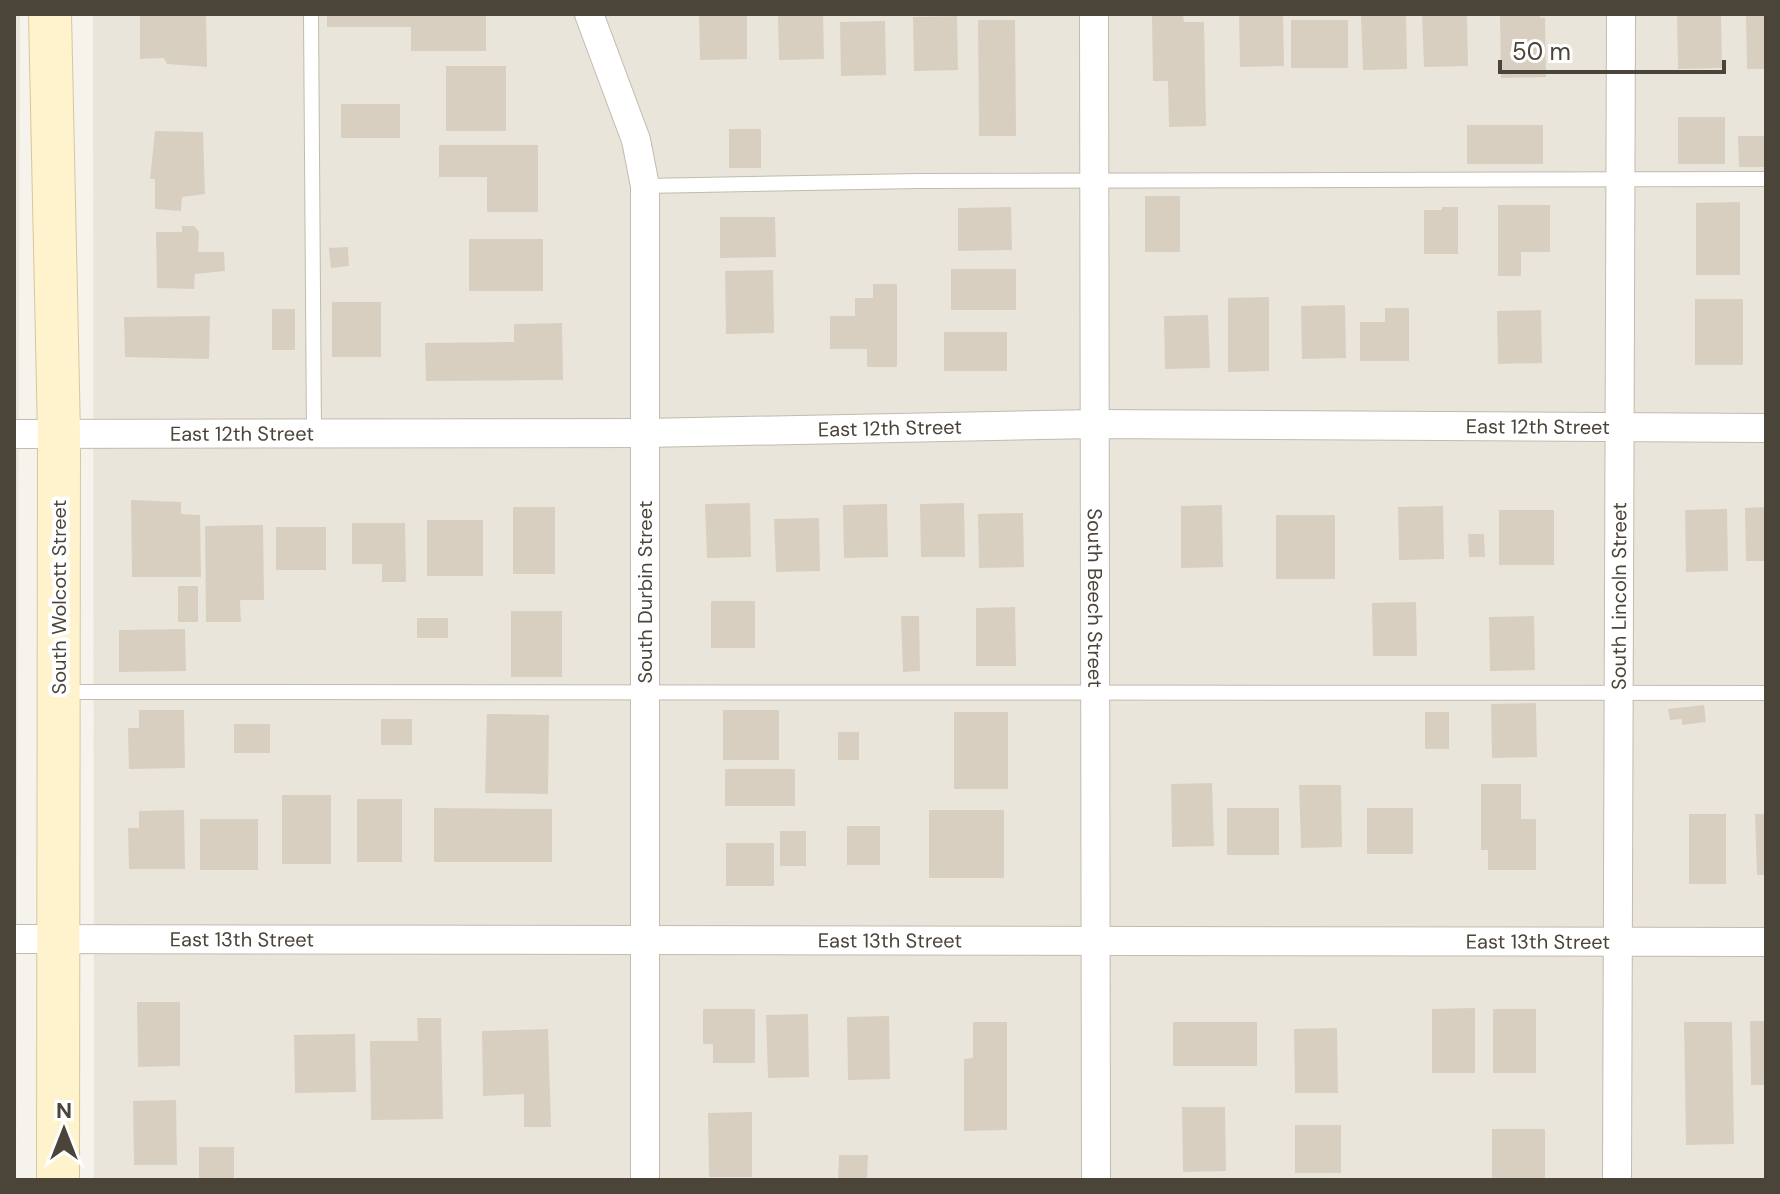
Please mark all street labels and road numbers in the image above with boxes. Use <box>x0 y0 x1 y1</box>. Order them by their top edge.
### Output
street label: East 12th Street <box>1466 413 1610 440</box>
street label: East 12th Street <box>818 414 962 443</box>
street label: East 12th Street <box>170 421 314 447</box>
street label: South Wolcott Street <box>46 499 72 694</box>
street label: South Durbin Street <box>632 500 658 684</box>
street label: South Lincoln Street <box>1606 502 1632 690</box>
street label: South Beech Street <box>1082 508 1108 688</box>
street label: East 13th Street <box>170 926 314 953</box>
street label: East 13th Street <box>818 927 962 954</box>
street label: East 13th Street <box>1466 928 1610 955</box>

